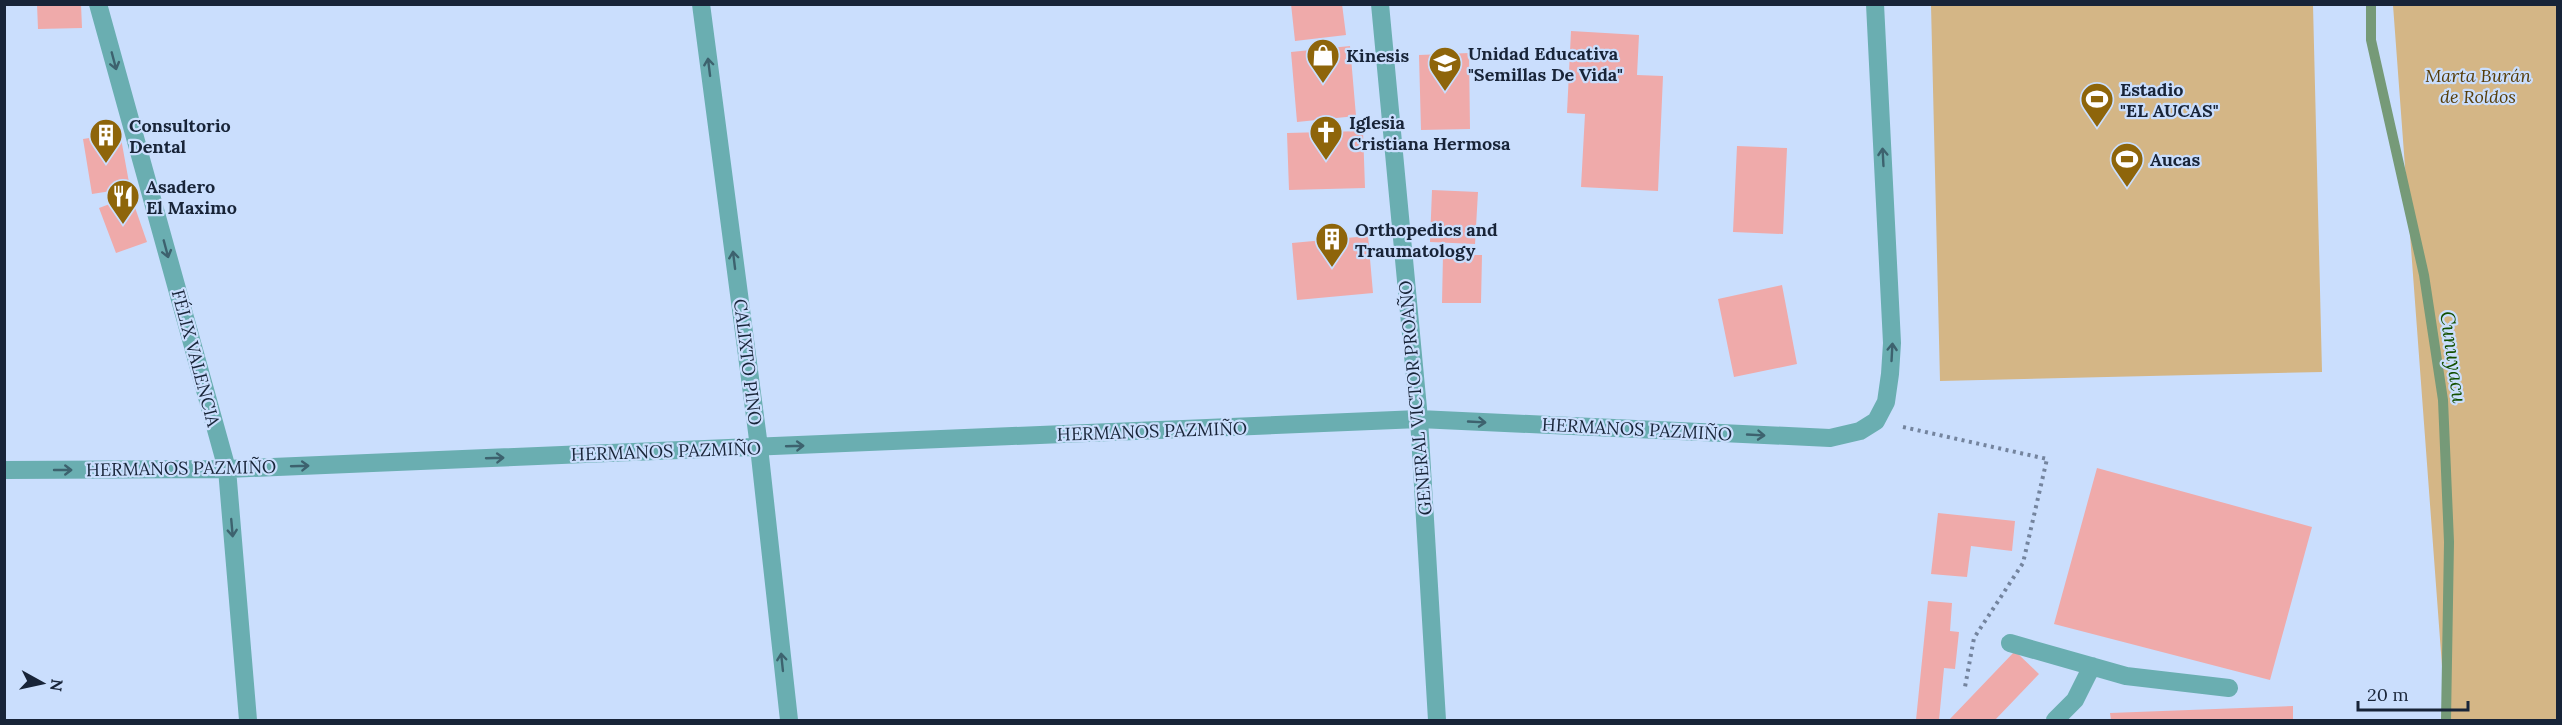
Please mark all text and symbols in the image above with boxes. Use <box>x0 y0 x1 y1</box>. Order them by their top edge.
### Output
shop icon: Kinesis <box>1305 37 1341 84</box>
place label: Unidad Educativa "Semillas De Vida" <box>1468 42 1623 86</box>
place label: Kinesis <box>1346 44 1409 67</box>
school or university icon: Unidad Educativa "Semillas De Vida" <box>1427 45 1463 92</box>
one-way arrow <box>109 51 120 70</box>
one-way arrow <box>704 57 715 77</box>
park label: Marta Burán de Roldos <box>2425 64 2531 108</box>
place label: Estadio "EL AUCAS" <box>2120 78 2219 122</box>
sports icon: Estadio "EL AUCAS" <box>2079 81 2115 128</box>
place label: Iglesia Cristiana Hermosa <box>1349 111 1511 155</box>
place label: Consultorio Dental <box>129 114 231 158</box>
church icon: Iglesia Cristiana Hermosa <box>1308 114 1344 161</box>
building icon: Consultorio Dental <box>88 117 124 164</box>
sports icon: Aucas <box>2109 141 2145 188</box>
one-way arrow <box>1877 148 1888 168</box>
place label: Aucas <box>2150 148 2201 171</box>
place label: Asadero El Maximo <box>146 175 237 219</box>
restaurant icon: Asadero El Maximo <box>105 178 141 225</box>
place label: Orthopedics and Traumatology <box>1355 218 1498 262</box>
building icon: Orthopedics and Traumatology <box>1314 221 1350 268</box>
one-way arrow <box>161 239 172 258</box>
one-way arrow <box>729 251 740 271</box>
street label: GENERAL VICTOR PROAÑO <box>1393 280 1437 516</box>
street label: FÉLIX VALENCIA <box>167 287 226 430</box>
street label: CALIXTO PINO <box>729 298 767 426</box>
water label: Cunuyacu <box>2435 310 2473 405</box>
one-way arrow <box>1886 343 1897 363</box>
street label: HERMANOS PAZMIÑO <box>1541 413 1733 445</box>
street label: HERMANOS PAZMIÑO <box>1056 416 1248 446</box>
one-way arrow <box>1467 417 1487 428</box>
one-way arrow <box>1746 429 1766 440</box>
street label: HERMANOS PAZMIÑO <box>570 436 762 466</box>
one-way arrow <box>784 440 804 451</box>
one-way arrow <box>484 453 504 464</box>
street label: HERMANOS PAZMIÑO <box>86 455 276 481</box>
one-way arrow <box>289 461 309 472</box>
one-way arrow <box>52 464 72 476</box>
one-way arrow <box>227 517 238 537</box>
north arrow <box>12 653 72 713</box>
one-way arrow <box>777 653 788 673</box>
scale bar <box>2358 674 2468 712</box>
text: N <box>46 678 68 693</box>
text: 20 m <box>2367 683 2409 706</box>

